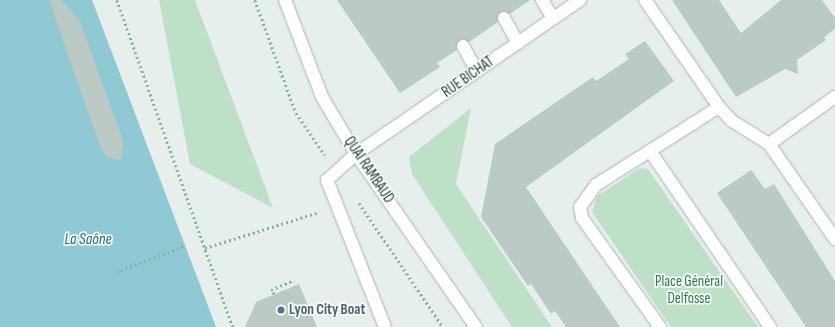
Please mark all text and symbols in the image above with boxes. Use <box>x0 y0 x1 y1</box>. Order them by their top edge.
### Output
street label: RUE BICHAT <box>439 53 497 101</box>
street label: QUAI RAMBAUD <box>340 133 398 207</box>
water label: La Saône <box>64 230 112 250</box>
park label: Place Général Delfosse <box>655 272 723 307</box>
place label: Lyon City Boat <box>289 301 365 319</box>
marker: Lyon City Boat <box>276 305 286 315</box>

